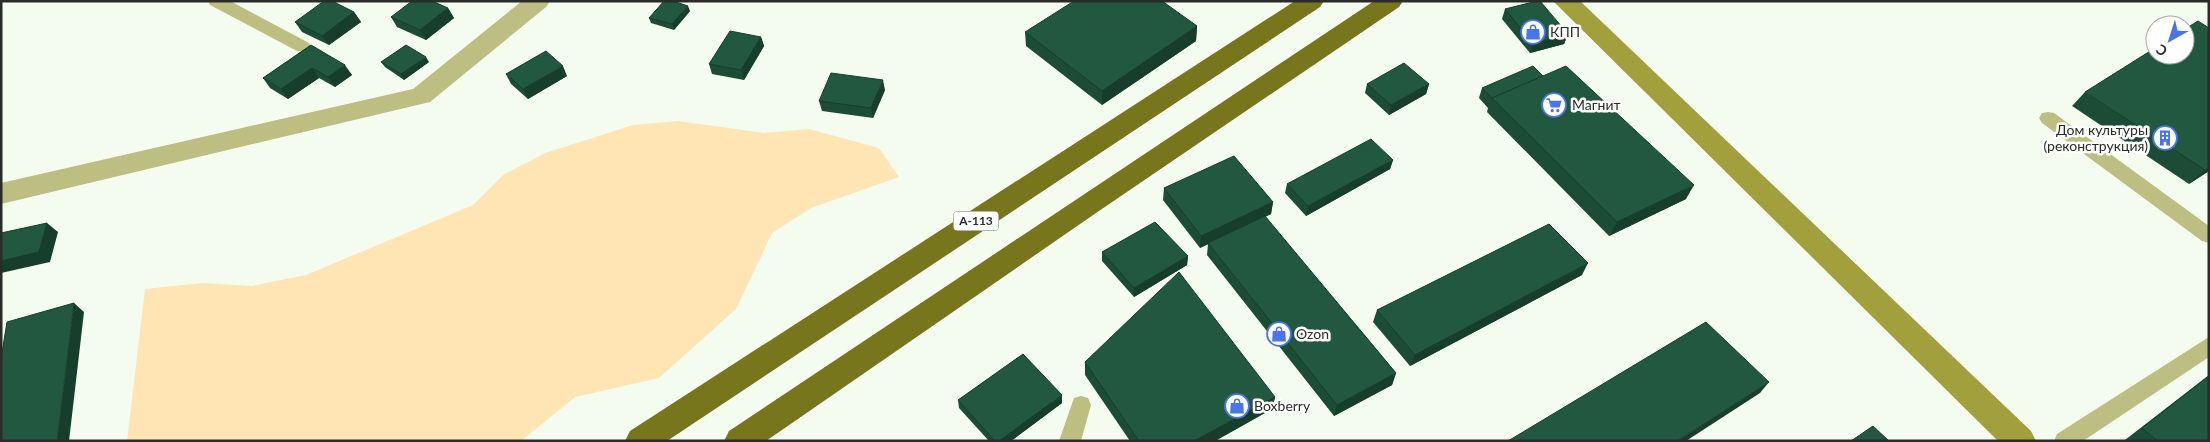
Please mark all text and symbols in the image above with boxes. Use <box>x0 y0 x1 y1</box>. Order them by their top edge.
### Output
north arrow <box>2145 15 2195 65</box>
shop icon: КПП <box>1520 19 1546 45</box>
place label: КПП <box>1550 23 1580 40</box>
text: С <box>2152 41 2170 60</box>
supermarket icon: Магнит <box>1541 92 1567 118</box>
place label: Магнит <box>1572 96 1621 113</box>
place label: Дом культуры (реконструкция) <box>2043 121 2148 154</box>
building icon: Дом культуры (реконструкция) <box>2152 125 2178 151</box>
road number: А-113 <box>954 212 998 230</box>
shop icon: Ozon <box>1266 321 1292 347</box>
place label: Ozon <box>1296 325 1329 342</box>
shop icon: Boxberry <box>1224 393 1250 419</box>
place label: Boxberry <box>1254 397 1311 414</box>

